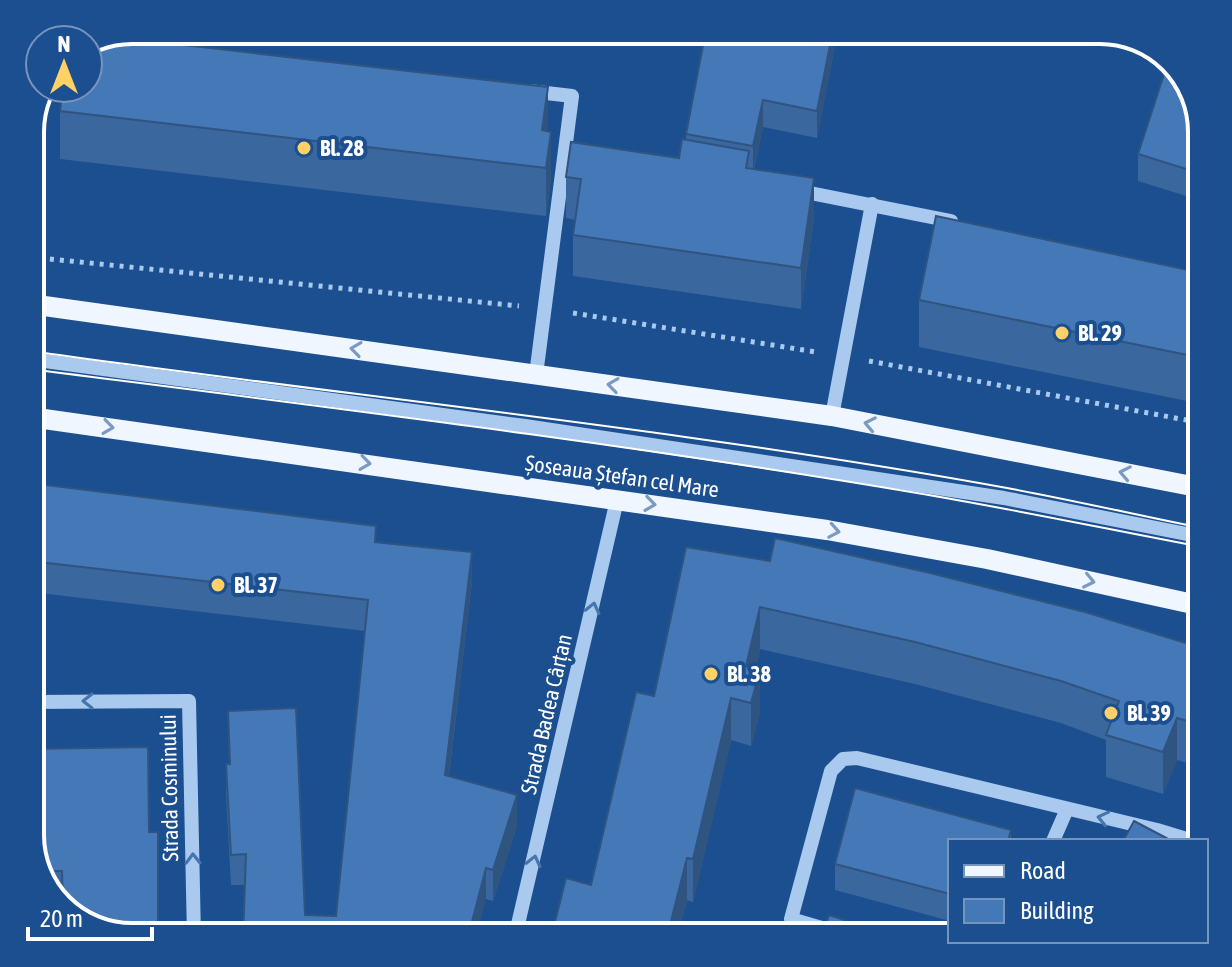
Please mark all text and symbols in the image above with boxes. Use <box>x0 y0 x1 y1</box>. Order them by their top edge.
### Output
north arrow <box>24 24 104 104</box>
text: N <box>58 31 70 57</box>
place label: Bl. 28 <box>320 135 364 161</box>
marker: Bl. 28 <box>295 139 313 157</box>
place label: Bl. 29 <box>1078 320 1122 346</box>
marker: Bl. 29 <box>1053 324 1071 342</box>
one-way arrow <box>349 341 362 358</box>
one-way arrow <box>606 377 620 394</box>
one-way arrow <box>863 416 877 433</box>
one-way arrow <box>101 418 114 435</box>
street label: Șoseaua Ștefan cel Mare <box>524 450 720 502</box>
one-way arrow <box>358 454 372 471</box>
one-way arrow <box>1119 465 1132 482</box>
one-way arrow <box>643 495 657 512</box>
one-way arrow <box>827 522 841 539</box>
place label: Bl. 37 <box>234 572 278 598</box>
one-way arrow <box>1082 572 1096 589</box>
marker: Bl. 37 <box>209 576 227 594</box>
one-way arrow <box>584 602 601 616</box>
street label: Strada Badea Cârțan <box>515 631 577 797</box>
place label: Bl. 38 <box>727 661 771 687</box>
marker: Bl. 38 <box>702 665 720 683</box>
one-way arrow <box>81 692 94 710</box>
place label: Bl. 39 <box>1127 700 1171 726</box>
marker: Bl. 39 <box>1102 704 1120 722</box>
street label: Strada Cosminului <box>155 714 183 862</box>
one-way arrow <box>1097 810 1110 827</box>
legend <box>948 839 1208 943</box>
one-way arrow <box>184 852 201 865</box>
one-way arrow <box>524 855 541 869</box>
text: Road <box>1020 857 1066 884</box>
scale bar <box>28 891 152 941</box>
text: Building <box>1020 897 1094 924</box>
text: 20 m <box>40 905 83 932</box>

